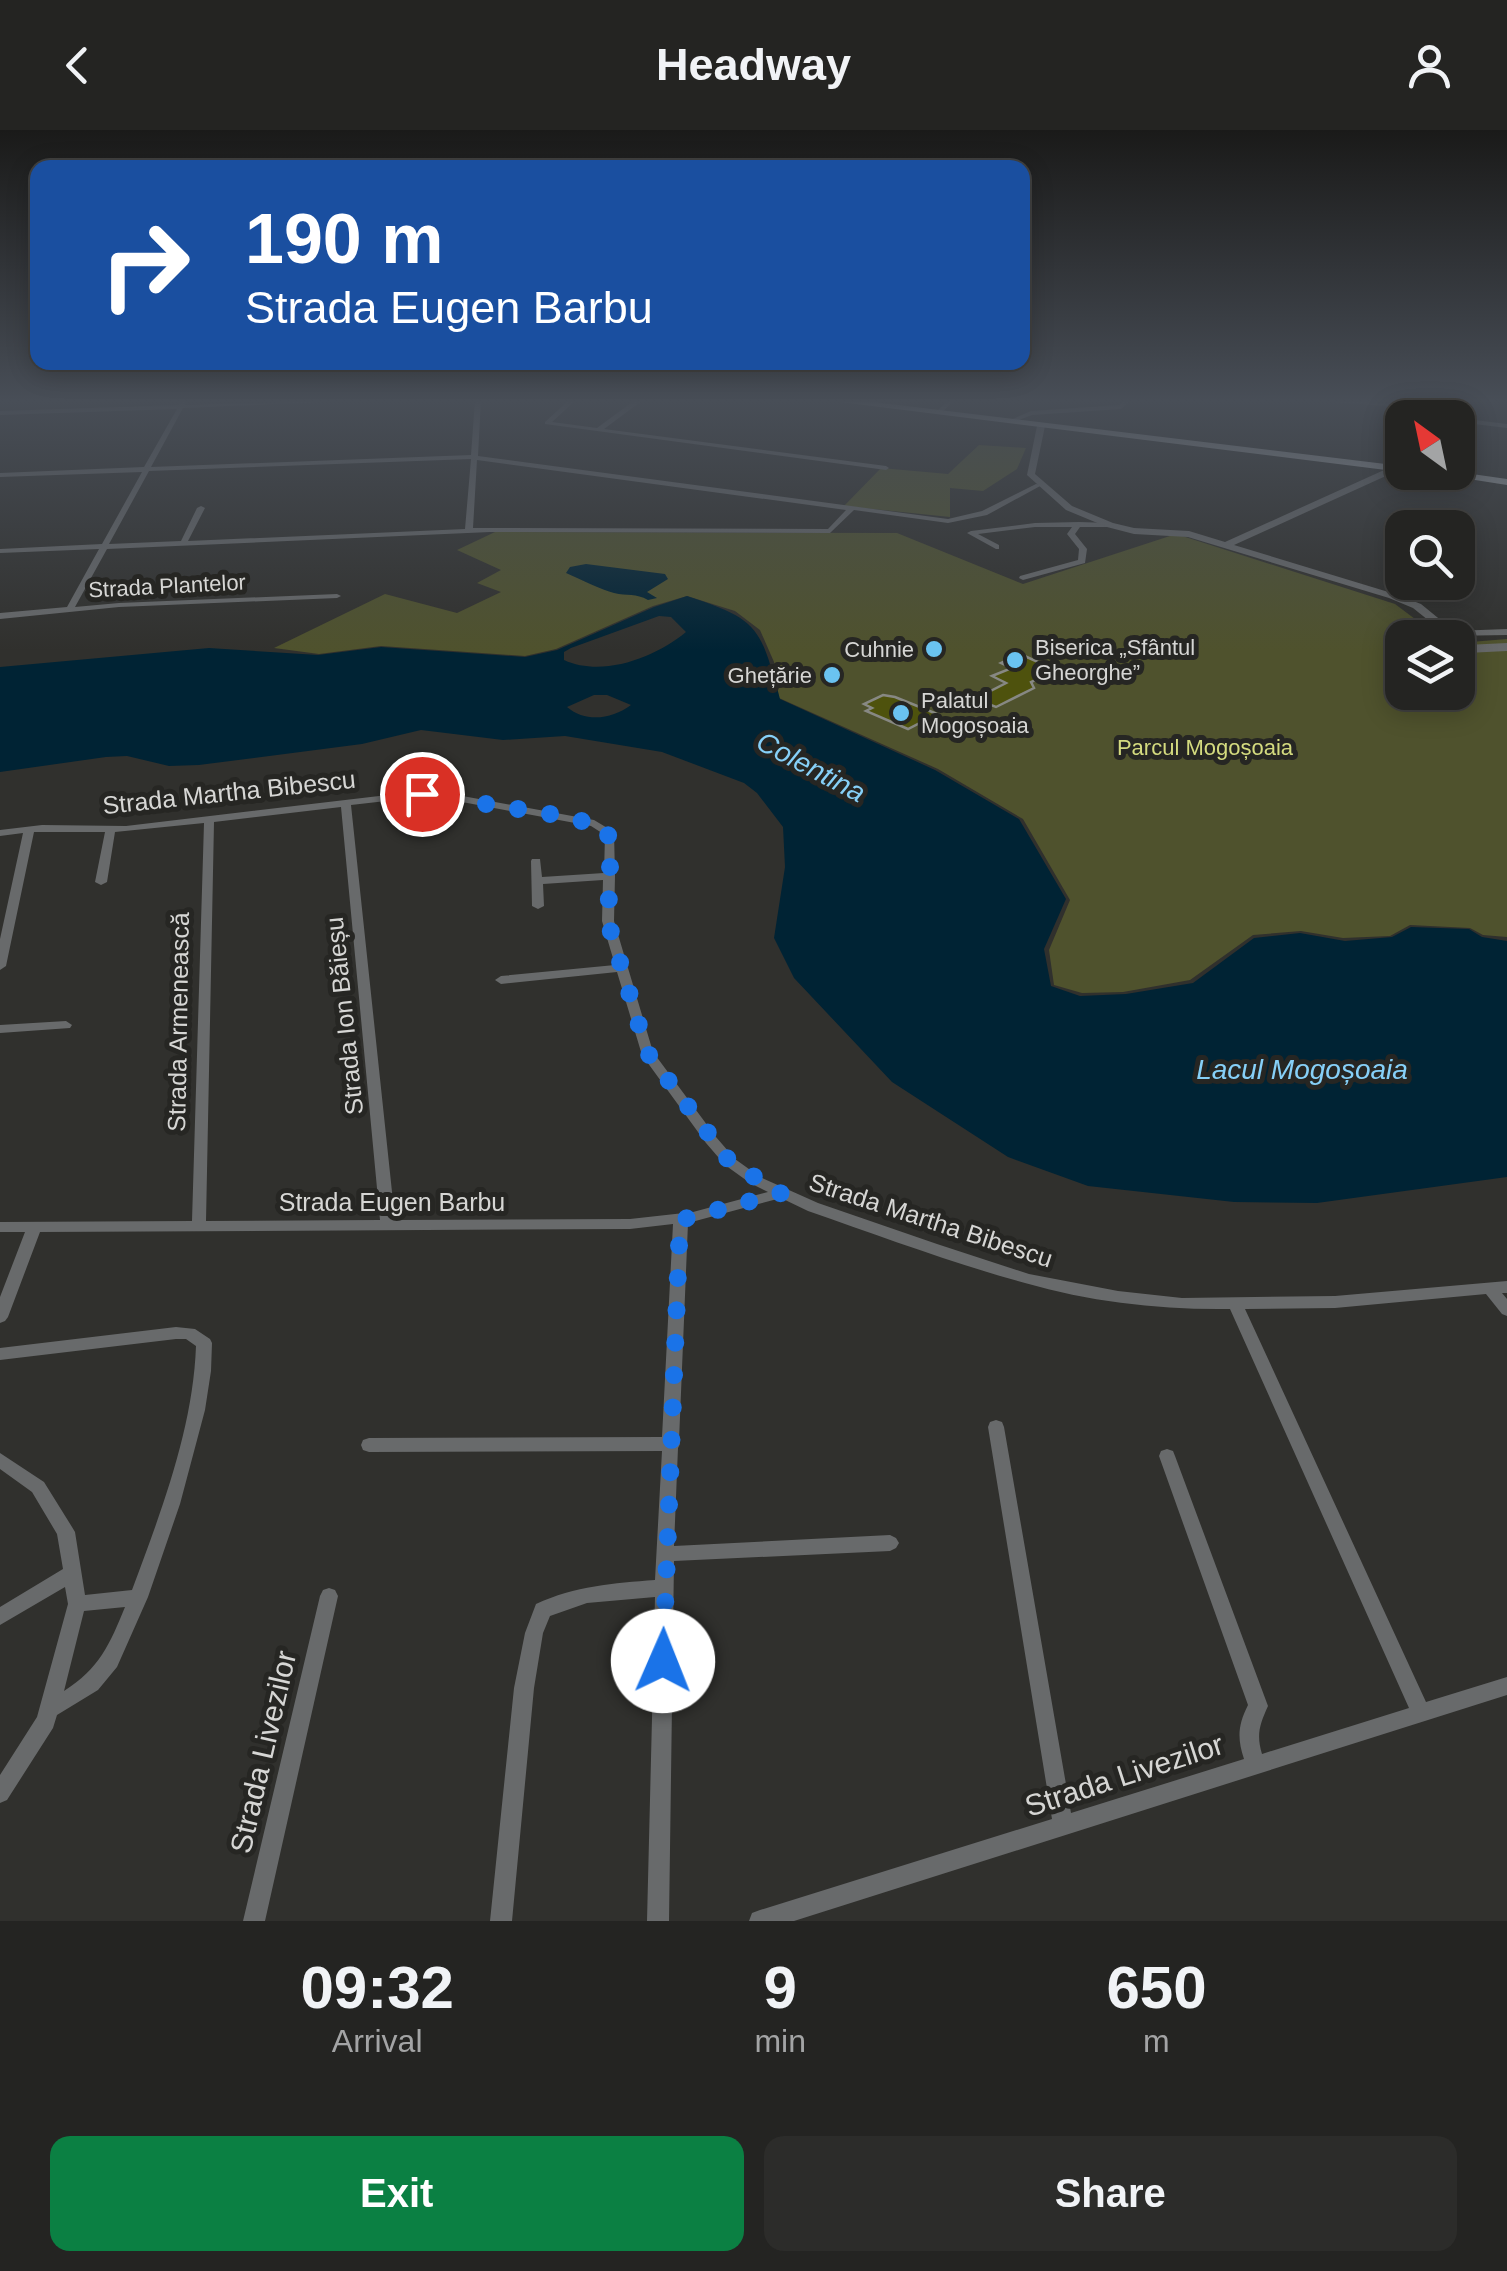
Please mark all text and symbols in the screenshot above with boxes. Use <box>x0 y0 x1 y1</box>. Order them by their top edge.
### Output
icon: back <box>50 38 105 93</box>
icon: person <box>1402 38 1457 93</box>
text: Headway <box>656 39 851 90</box>
icon: right <box>80 200 210 330</box>
text: 190 m <box>245 200 443 278</box>
text: Strada Eugen Barbu <box>245 282 653 333</box>
north arrow <box>1385 400 1475 490</box>
map controls <box>1385 400 1475 710</box>
button: search <box>1385 510 1475 600</box>
street label: Strada Plantelor <box>88 569 246 603</box>
button: layers <box>1385 620 1475 710</box>
place label: Biserica „Sfântul Gheorghe” <box>1035 635 1195 685</box>
place label: Cuhnie <box>844 637 914 662</box>
marker: Cuhnie <box>923 638 945 660</box>
marker: Biserica „Sfântul Gheorghe” <box>1004 649 1026 671</box>
place label: Ghețărie <box>728 663 812 688</box>
marker: Ghețărie <box>821 664 843 686</box>
place label: Palatul Mogoșoaia <box>921 688 1029 738</box>
marker: Palatul Mogoșoaia <box>890 702 912 724</box>
water label: Colentina <box>751 726 871 808</box>
park label: Parcul Mogoșoaia <box>1117 735 1294 760</box>
pin <box>380 752 465 837</box>
street label: Strada Martha Bibescu <box>101 765 357 819</box>
icon: arrive <box>395 767 450 822</box>
street label: Strada Armenească <box>162 912 194 1132</box>
street label: Strada Ion Băieșu <box>320 916 368 1116</box>
water label: Lacul Mogoșoaia <box>1196 1054 1408 1085</box>
street label: Strada Martha Bibescu <box>806 1167 1056 1273</box>
street label: Strada Eugen Barbu <box>279 1188 505 1216</box>
position arrow <box>611 1609 715 1713</box>
street label: Strada Livezilor <box>224 1648 302 1856</box>
street label: Strada Livezilor <box>1021 1727 1227 1823</box>
text: 09:32 <box>300 1954 454 2021</box>
text: 9 <box>763 1954 797 2021</box>
text: 650 <box>1106 1954 1207 2021</box>
text: Arrival <box>332 2023 423 2059</box>
text: min <box>754 2023 806 2059</box>
text: m <box>1143 2023 1170 2059</box>
button: Exit <box>50 2136 744 2251</box>
button: Share <box>764 2136 1457 2251</box>

